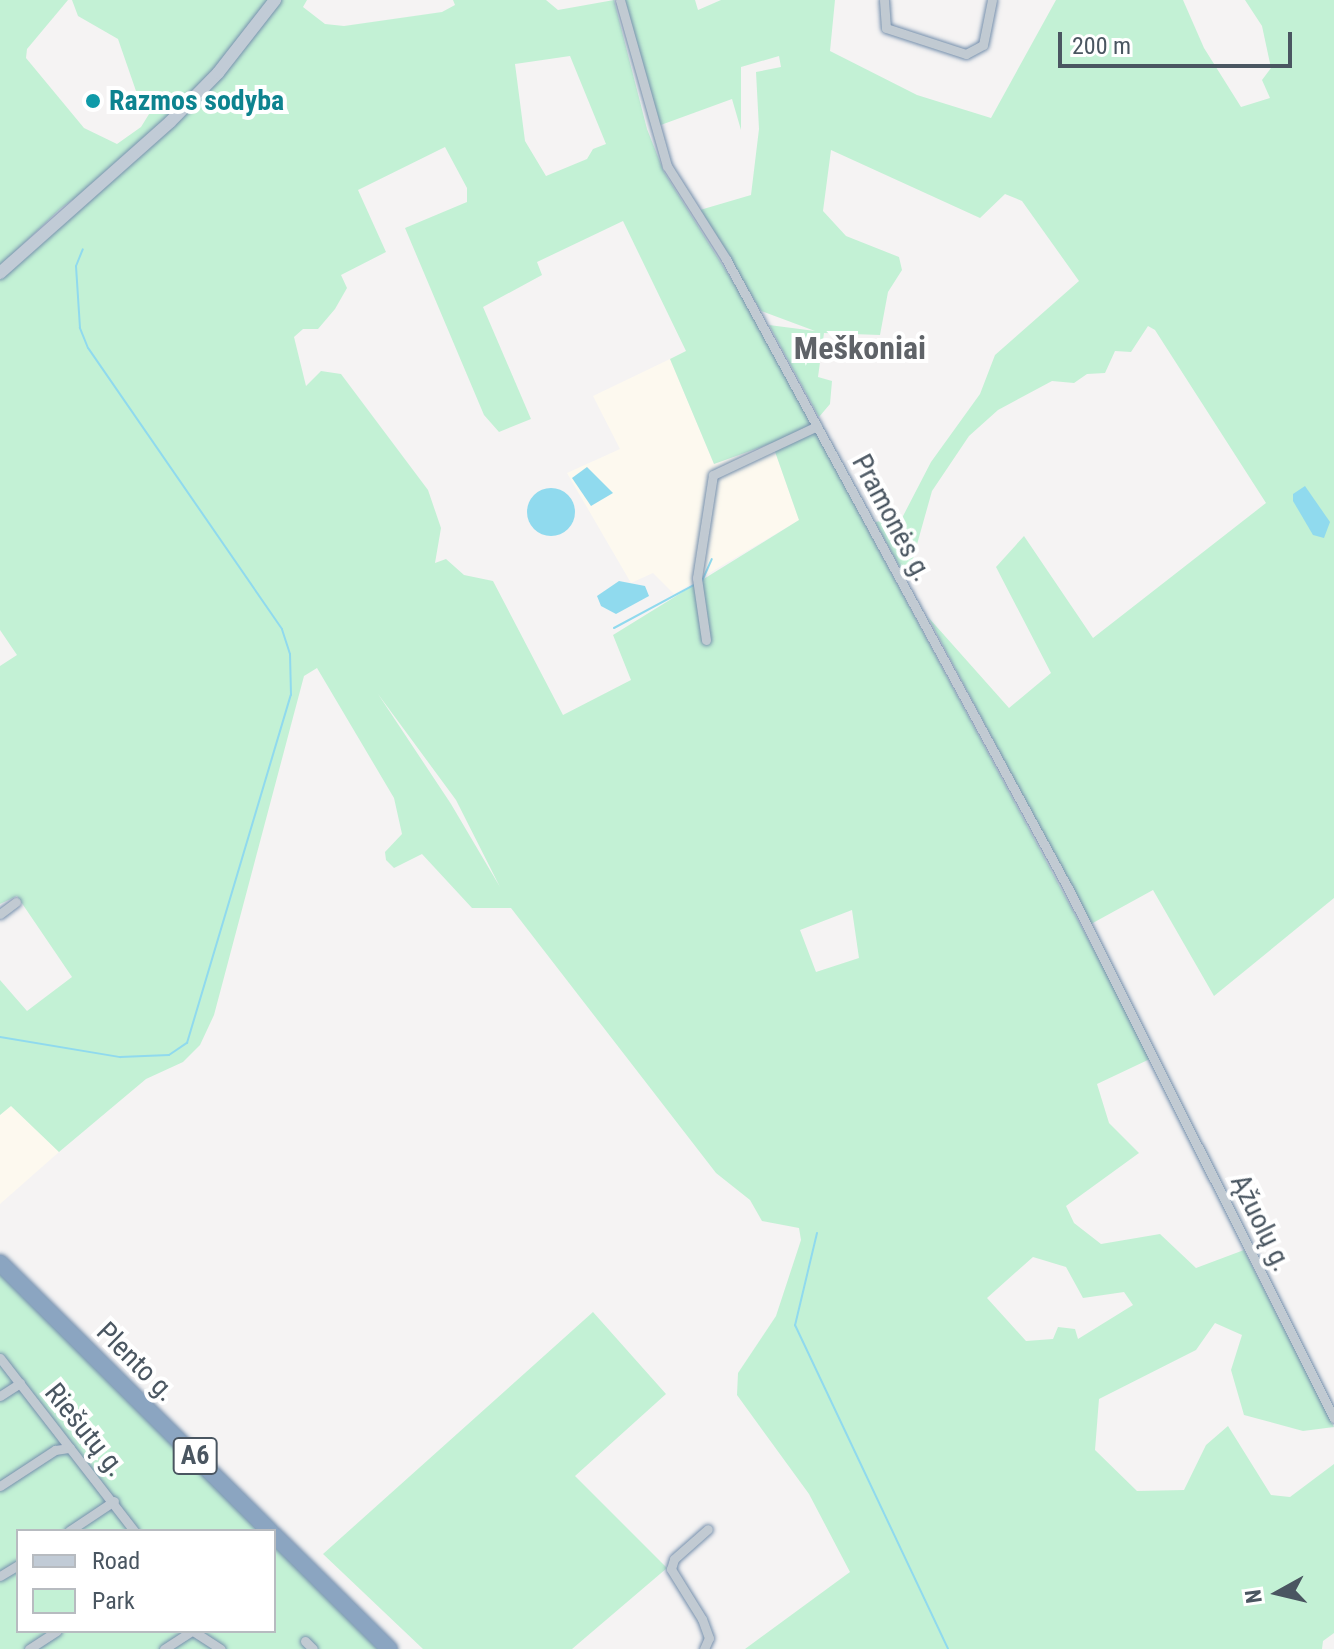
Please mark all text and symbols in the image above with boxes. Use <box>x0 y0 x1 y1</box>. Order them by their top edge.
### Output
scale bar <box>1062 16 1296 66</box>
text: 200 m <box>1072 32 1131 60</box>
place label: Razmos sodyba <box>109 84 284 118</box>
marker: Razmos sodyba <box>84 92 102 110</box>
district label: Meškoniai <box>794 329 926 367</box>
street label: Pramonės g. <box>845 449 939 587</box>
street label: Ąžuolų g. <box>1223 1169 1299 1277</box>
street label: Plento g. <box>89 1315 183 1409</box>
street label: Riešutų g. <box>37 1377 133 1483</box>
road number: A6 <box>171 1434 219 1478</box>
legend <box>16 1529 276 1633</box>
text: Road <box>92 1547 140 1575</box>
north arrow <box>1238 1553 1318 1633</box>
text: Park <box>92 1587 135 1615</box>
text: N <box>1240 1588 1267 1605</box>

